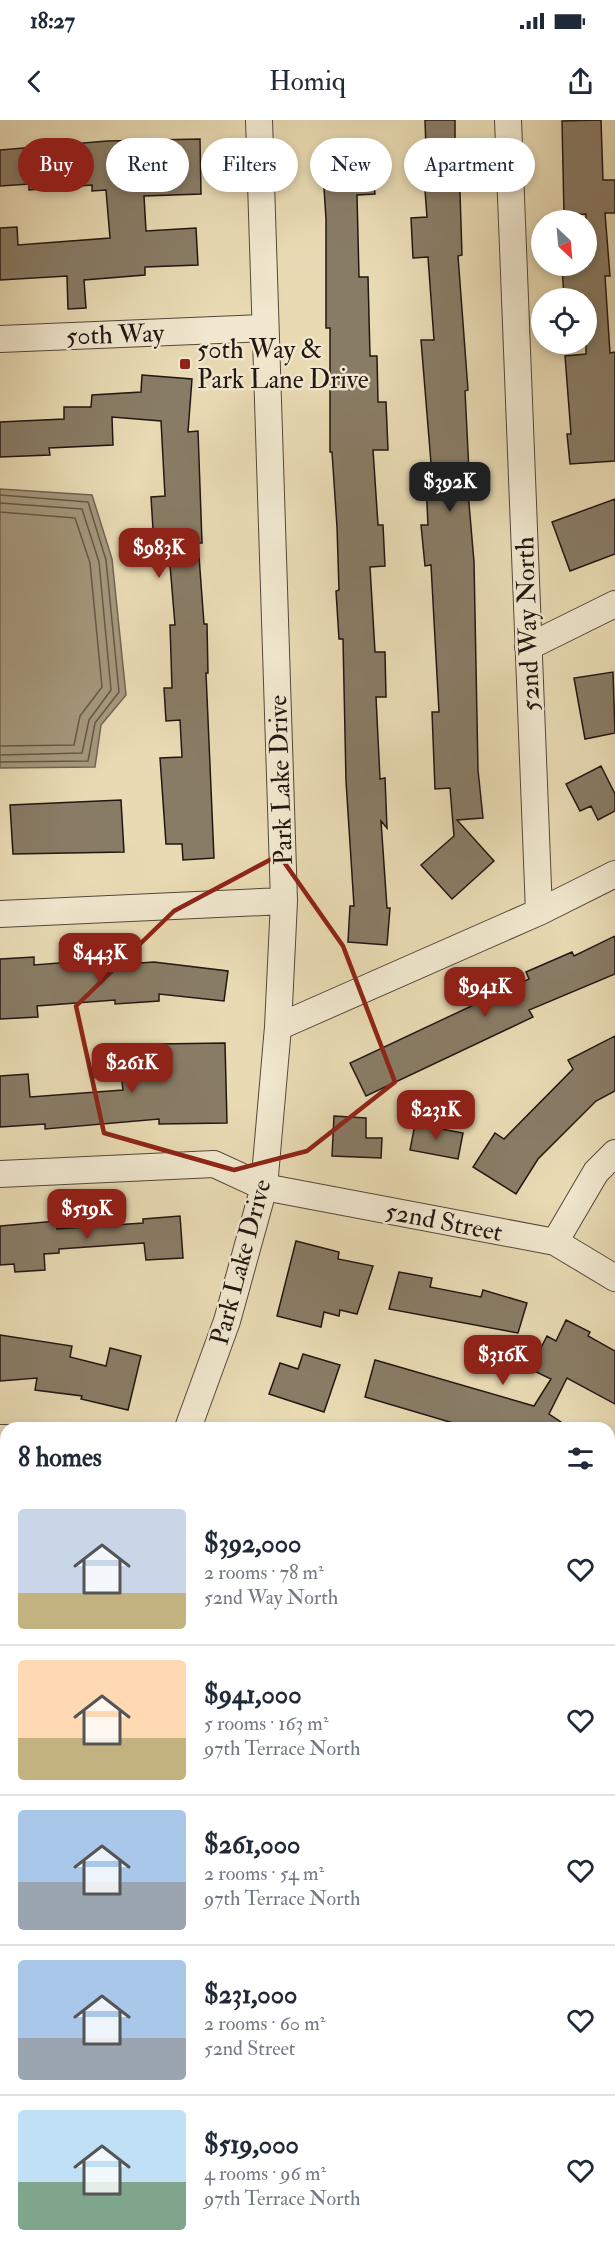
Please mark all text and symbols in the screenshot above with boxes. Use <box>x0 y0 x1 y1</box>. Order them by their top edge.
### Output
text: 18:27 <box>30 7 75 35</box>
icon: back <box>18 65 51 98</box>
text: Homiq <box>269 65 346 98</box>
icon: share <box>564 65 597 98</box>
chip: Buy <box>18 138 94 192</box>
chip: Rent <box>106 138 189 192</box>
chip: Filters <box>201 138 298 192</box>
chip: New <box>310 138 392 192</box>
chip: Apartment <box>404 138 535 192</box>
north arrow <box>531 210 597 276</box>
map controls <box>531 210 597 354</box>
button: locate <box>531 288 597 354</box>
street label: 50th Way <box>65 317 165 353</box>
place label: 50th Way & Park Lane Drive <box>197 334 369 396</box>
marker: 50th Way & Park Lane Drive <box>178 357 192 371</box>
pin: $392K <box>408 462 492 513</box>
text: $392K <box>423 469 477 494</box>
pin: $983K <box>117 528 201 579</box>
text: $983K <box>133 535 185 560</box>
street label: 52nd Way North <box>509 536 547 712</box>
street label: Park Lake Drive <box>262 694 300 866</box>
pin: $443K <box>58 933 142 984</box>
text: $443K <box>73 940 127 965</box>
pin: $941K <box>443 967 527 1018</box>
text: $941K <box>458 974 512 999</box>
pin: $261K <box>90 1043 174 1094</box>
text: $261K <box>106 1050 158 1075</box>
pin: $231K <box>394 1090 478 1141</box>
text: $231K <box>411 1097 461 1122</box>
street label: Park Lake Drive <box>203 1176 278 1349</box>
pin: $519K <box>45 1189 129 1240</box>
street label: 52nd Street <box>382 1195 505 1249</box>
text: $519K <box>61 1196 113 1221</box>
pin: $316K <box>461 1335 545 1386</box>
text: $316K <box>478 1342 528 1367</box>
text: 8 homes <box>18 1442 102 1474</box>
icon: filters <box>564 1442 597 1475</box>
text: $392,000 <box>204 1528 301 1560</box>
icon: home <box>66 1533 138 1605</box>
icon: heart <box>564 1553 597 1586</box>
text: 2 rooms · 78 m² <box>204 1560 324 1585</box>
text: 52nd Way North <box>204 1585 338 1610</box>
text: $941,000 <box>204 1679 302 1711</box>
icon: home <box>66 1684 138 1756</box>
icon: heart <box>564 1704 597 1737</box>
text: 5 rooms · 163 m² <box>204 1711 329 1736</box>
text: 97th Terrace North <box>204 1736 361 1761</box>
text: $261,000 <box>204 1829 300 1861</box>
icon: home <box>66 1834 138 1906</box>
icon: heart <box>564 1854 597 1887</box>
text: 2 rooms · 54 m² <box>204 1861 324 1886</box>
text: 97th Terrace North <box>204 1886 361 1911</box>
text: $231,000 <box>204 1979 297 2011</box>
icon: home <box>66 1984 138 2056</box>
icon: heart <box>564 2004 597 2037</box>
text: 2 rooms · 60 m² <box>204 2011 325 2036</box>
text: 52nd Street <box>204 2036 295 2061</box>
text: $519,000 <box>204 2129 299 2161</box>
icon: home <box>66 2134 138 2206</box>
icon: heart <box>564 2154 597 2187</box>
text: 4 rooms · 96 m² <box>204 2161 326 2186</box>
text: 97th Terrace North <box>204 2186 361 2211</box>

